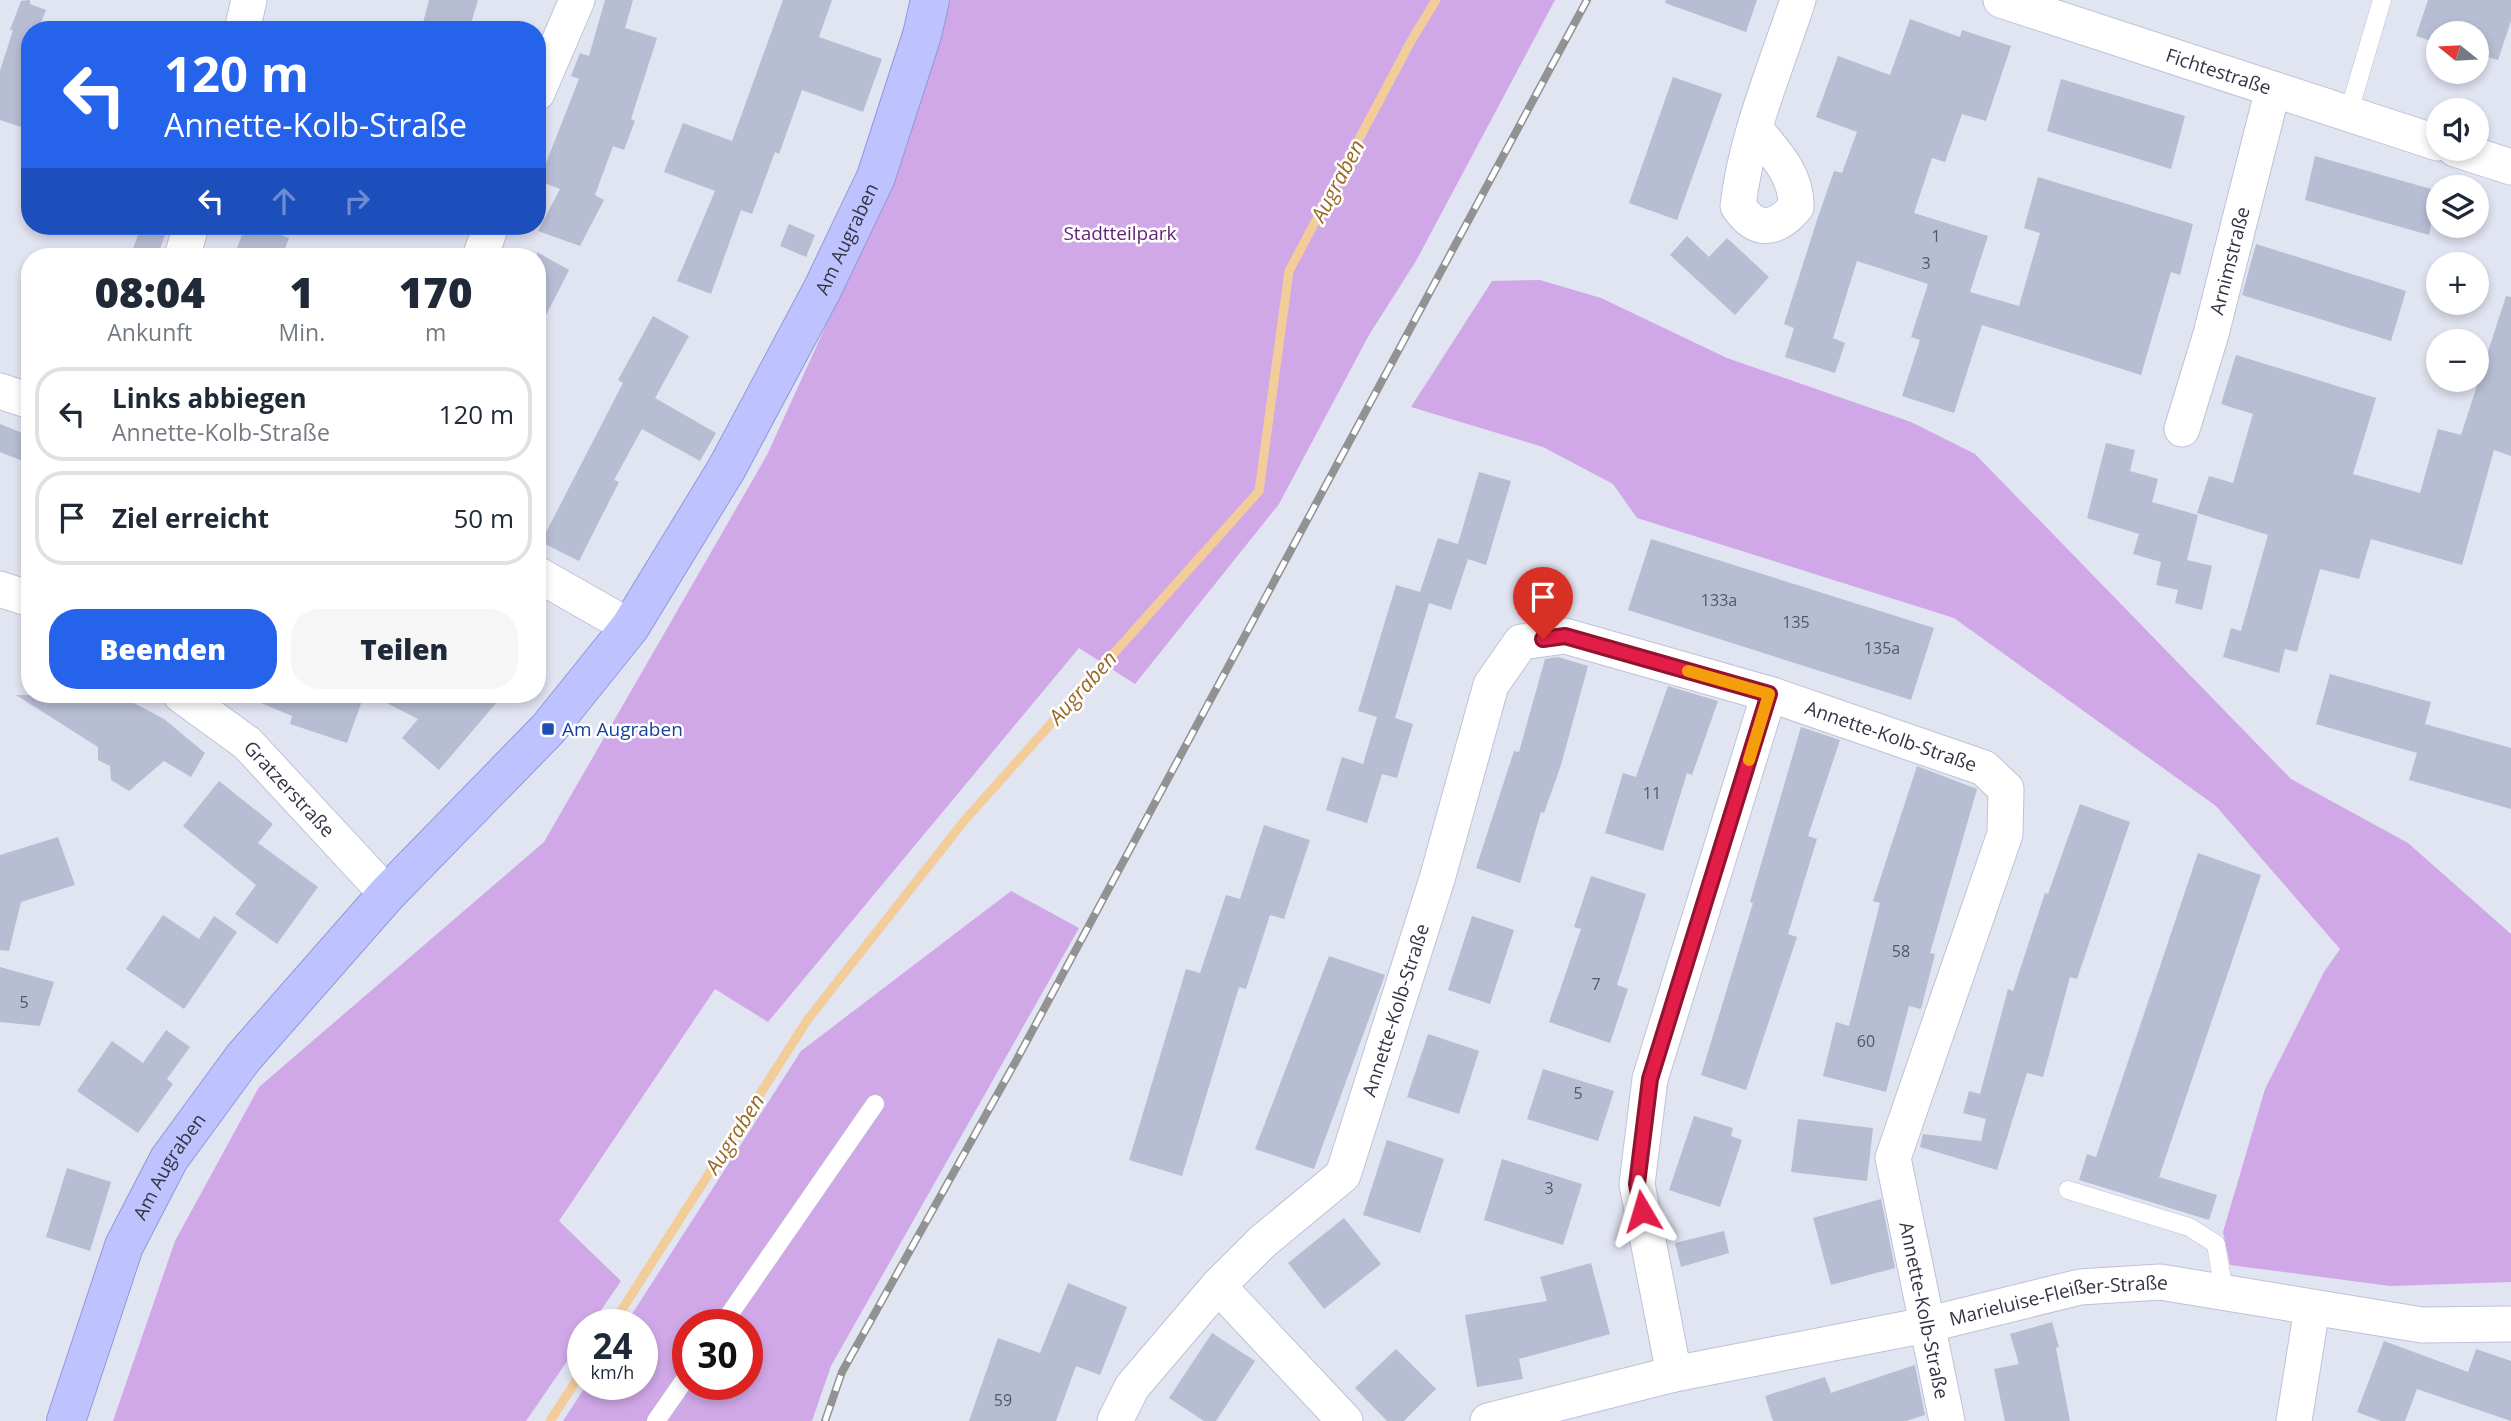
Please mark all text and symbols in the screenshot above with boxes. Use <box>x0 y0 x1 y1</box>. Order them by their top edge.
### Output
north arrow <box>2426 21 2488 84</box>
map controls <box>2426 21 2489 392</box>
text: 120 m <box>164 40 309 106</box>
street label: Fichtestraße <box>2163 42 2275 101</box>
icon: left <box>49 49 140 140</box>
button: sound <box>2426 98 2489 161</box>
text: Annette-Kolb-Straße <box>164 103 467 146</box>
water label: Augraben <box>1303 134 1371 228</box>
button: layers <box>2426 175 2489 238</box>
street label: Am Augraben <box>809 179 884 299</box>
icon: left <box>192 182 230 220</box>
icon: ahead <box>265 182 303 220</box>
icon: right <box>338 182 376 220</box>
street label: Arnimstraße <box>2203 204 2256 317</box>
park label: Stadtteilpark <box>1063 220 1177 246</box>
house number: 1 <box>1931 225 1941 247</box>
house number: 3 <box>1921 252 1931 274</box>
button: + <box>2426 252 2489 315</box>
text: 08:04 <box>94 263 205 320</box>
text: 1 <box>290 263 314 320</box>
text: 170 <box>399 263 473 320</box>
text: Ankunft <box>107 316 192 348</box>
text: Min. <box>279 316 325 348</box>
text: m <box>425 316 446 348</box>
button: − <box>2426 329 2489 392</box>
text: Links abbiegen <box>112 380 307 416</box>
icon: left <box>53 395 91 433</box>
text: 120 m <box>439 396 514 432</box>
text: Annette-Kolb-Straße <box>112 416 330 448</box>
icon: arrive <box>53 499 91 537</box>
text: Ziel erreicht <box>112 500 269 536</box>
text: 50 m <box>453 500 514 536</box>
pin <box>1513 567 1573 639</box>
icon: arrive <box>1524 578 1562 616</box>
house number: 133a <box>1701 589 1737 611</box>
button: Beenden <box>49 609 277 689</box>
button: Teilen <box>291 609 518 689</box>
house number: 135 <box>1782 611 1810 633</box>
house number: 135a <box>1864 637 1900 659</box>
water label: Augraben <box>1041 645 1123 731</box>
street label: Annette-Kolb-Straße <box>1802 694 1980 778</box>
place label: Am Augraben <box>562 716 683 742</box>
marker: Am Augraben <box>540 721 556 737</box>
street label: Gratzerstraße <box>238 735 341 843</box>
house number: 11 <box>1643 782 1661 804</box>
street label: Annette-Kolb-Straße <box>1356 920 1435 1100</box>
house number: 58 <box>1892 940 1910 962</box>
house number: 7 <box>1591 973 1601 995</box>
house number: 5 <box>19 991 29 1013</box>
house number: 60 <box>1857 1030 1875 1052</box>
house number: 5 <box>1573 1082 1583 1104</box>
water label: Augraben <box>697 1088 770 1180</box>
street label: Am Augraben <box>127 1108 211 1224</box>
position arrow <box>1605 1174 1679 1248</box>
house number: 3 <box>1544 1177 1554 1199</box>
street label: Annette-Kolb-Straße <box>1893 1220 1955 1401</box>
street label: Marieluise-Fleißer-Straße <box>1946 1269 2170 1332</box>
speed limit sign: 30 <box>672 1309 763 1400</box>
text: 24 <box>592 1322 633 1369</box>
text: km/h <box>591 1360 634 1384</box>
house number: 59 <box>994 1389 1012 1411</box>

